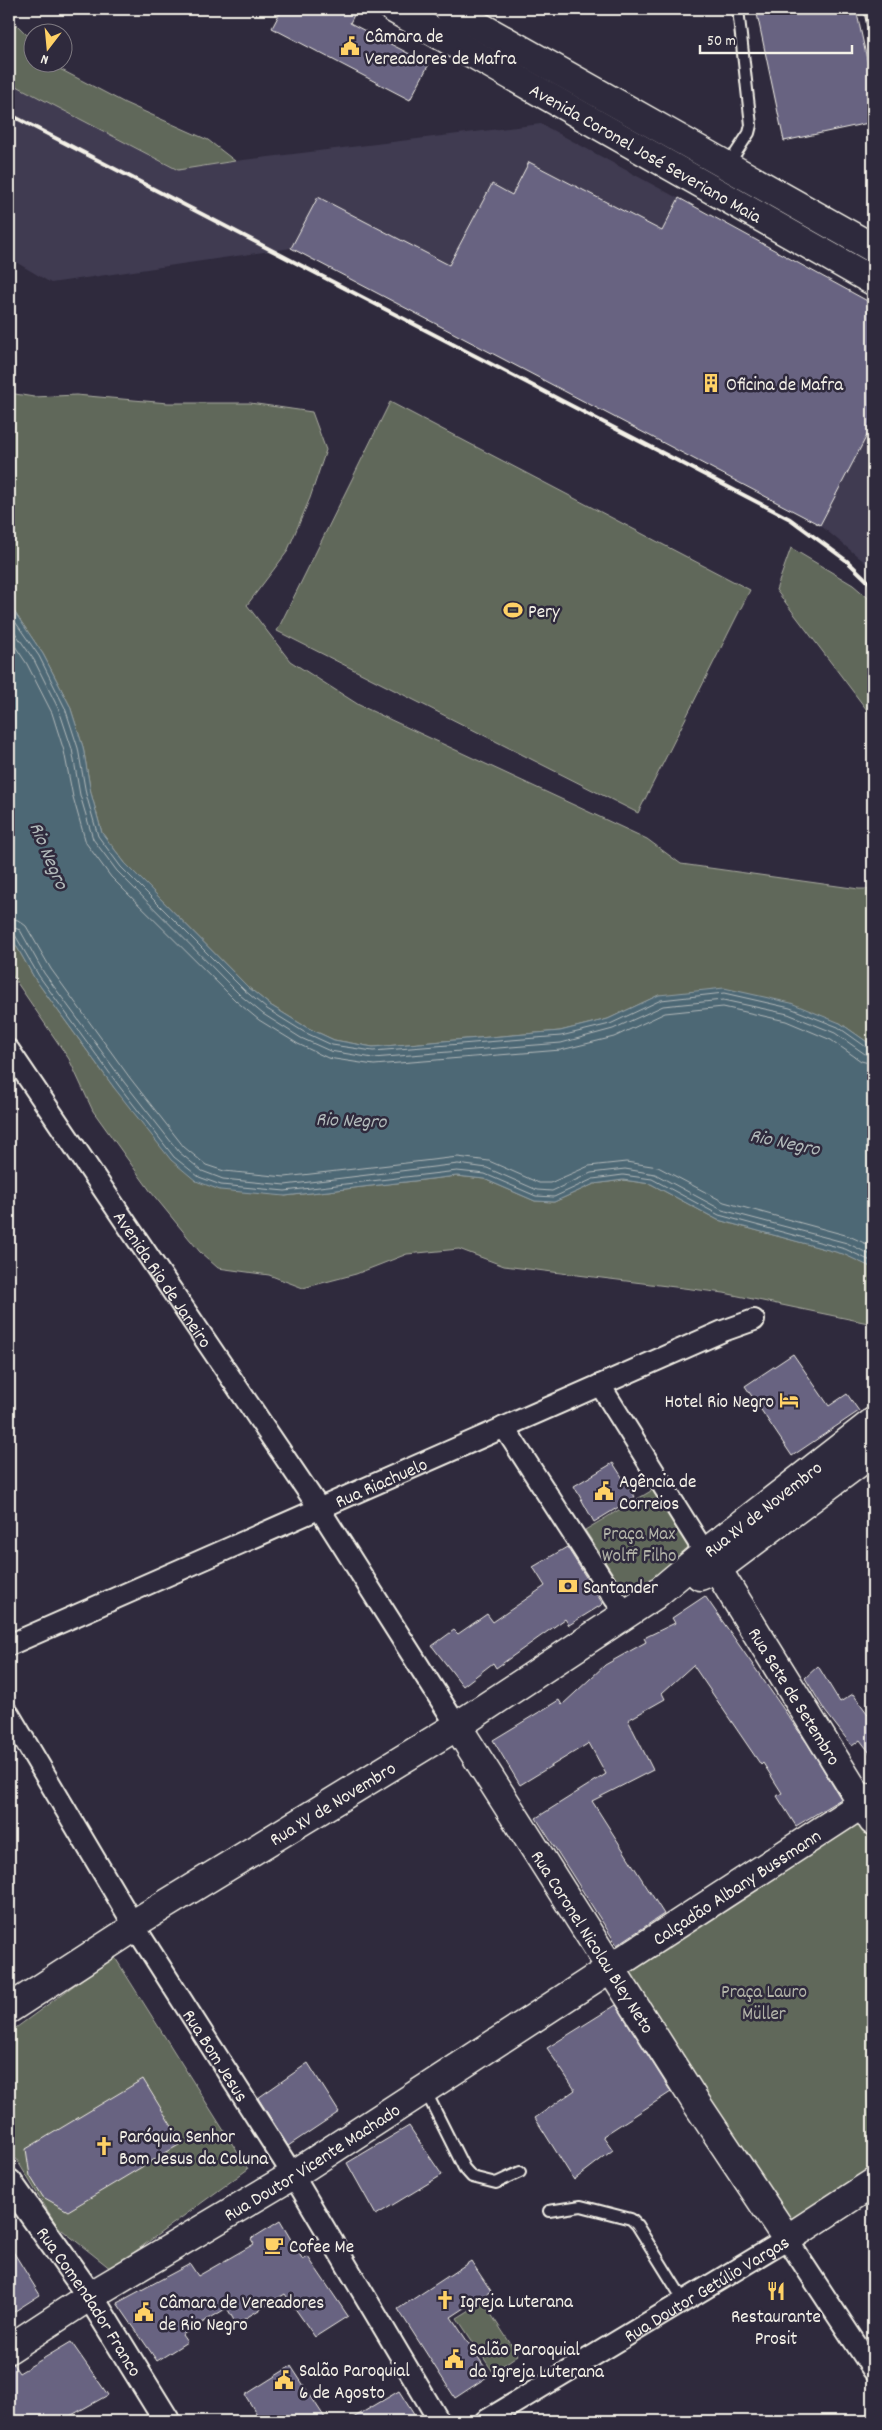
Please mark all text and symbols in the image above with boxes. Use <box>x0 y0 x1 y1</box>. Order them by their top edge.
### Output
north arrow <box>22 22 72 72</box>
scale bar <box>700 22 852 54</box>
place label: Câmara de Vereadores de Mafra <box>365 25 517 74</box>
text: 50 m <box>707 31 736 53</box>
public building icon: Câmara de Vereadores de Mafra <box>339 35 361 57</box>
text: N <box>39 48 51 69</box>
street label: Avenida Coronel José Severiano Maia <box>523 79 766 232</box>
building icon: Oficina de Mafra <box>700 372 722 394</box>
place label: Oficina de Mafra <box>726 373 844 400</box>
sports icon: Pery <box>502 599 524 621</box>
place label: Pery <box>528 600 560 627</box>
water label: Rio Negro <box>21 818 74 895</box>
water label: Rio Negro <box>315 1107 388 1137</box>
water label: Rio Negro <box>747 1123 823 1165</box>
street label: Avenida Rio de Janeiro <box>105 1207 217 1355</box>
hotel icon: Hotel Rio Negro <box>778 1389 800 1411</box>
place label: Hotel Rio Negro <box>664 1390 774 1417</box>
street label: Rua Riachuelo <box>332 1453 433 1517</box>
street label: Rua XV de Novembro <box>700 1456 829 1566</box>
place label: Agência de Correios <box>619 1470 696 1519</box>
public building icon: Agência de Correios <box>593 1480 615 1502</box>
park label: Praça Max Wolff Filho <box>602 1522 676 1571</box>
bank icon: Santander <box>557 1575 579 1597</box>
place label: Santander <box>583 1576 658 1603</box>
street label: Rua Sete de Setembro <box>739 1623 845 1772</box>
street label: Rua XV de Novembro <box>265 1757 402 1855</box>
street label: Calçadão Albany Bussmann <box>648 1824 828 1954</box>
street label: Rua Coronel Nicolau Bley Neto <box>522 1846 659 2040</box>
park label: Praça Lauro Müller <box>721 1980 807 2029</box>
street label: Rua Bom Jesus <box>174 2005 253 2108</box>
street label: Rua Doutor Vicente Machado <box>220 2098 407 2230</box>
place label: Paróquia Senhor Bom Jesus da Coluna <box>119 2125 269 2174</box>
church icon: Paróquia Senhor Bom Jesus da Coluna <box>93 2135 115 2157</box>
street label: Rua Comendador Franco <box>28 2222 147 2383</box>
street label: Rua Doutor Getúlio Vargas <box>620 2231 796 2351</box>
cafe icon: Cofee Me <box>263 2234 285 2256</box>
place label: Cofee Me <box>289 2235 354 2262</box>
restaurant icon: Restaurante Prosit <box>765 2280 787 2302</box>
church icon: Igreja Luterana <box>434 2289 456 2311</box>
place label: Igreja Luterana <box>460 2290 574 2317</box>
place label: Câmara de Vereadores de Rio Negro <box>159 2291 324 2340</box>
public building icon: Câmara de Vereadores de Rio Negro <box>133 2301 155 2323</box>
place label: Restaurante Prosit <box>731 2305 821 2354</box>
place label: Salão Paroquial da Igreja Luterana <box>469 2338 605 2387</box>
public building icon: Salão Paroquial da Igreja Luterana <box>443 2348 465 2370</box>
place label: Salão Paroquial 6 de Agosto <box>299 2359 410 2408</box>
public building icon: Salão Paroquial 6 de Agosto <box>273 2369 295 2391</box>

